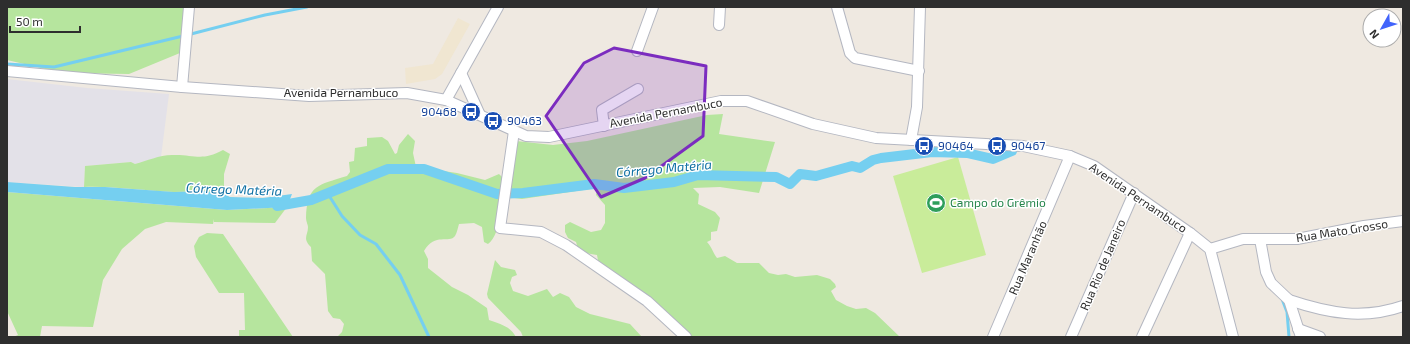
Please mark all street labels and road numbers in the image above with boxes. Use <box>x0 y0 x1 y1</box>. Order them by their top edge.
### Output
street label: Avenida Pernambuco <box>284 85 399 99</box>
street label: Avenida Pernambuco <box>608 94 724 130</box>
street label: Avenida Pernambuco <box>1087 159 1190 235</box>
street label: Rua Mato Grosso <box>1295 216 1389 244</box>
street label: Rua Rio de Janeiro <box>1077 217 1128 312</box>
street label: Rua Maranhão <box>1005 218 1049 297</box>

